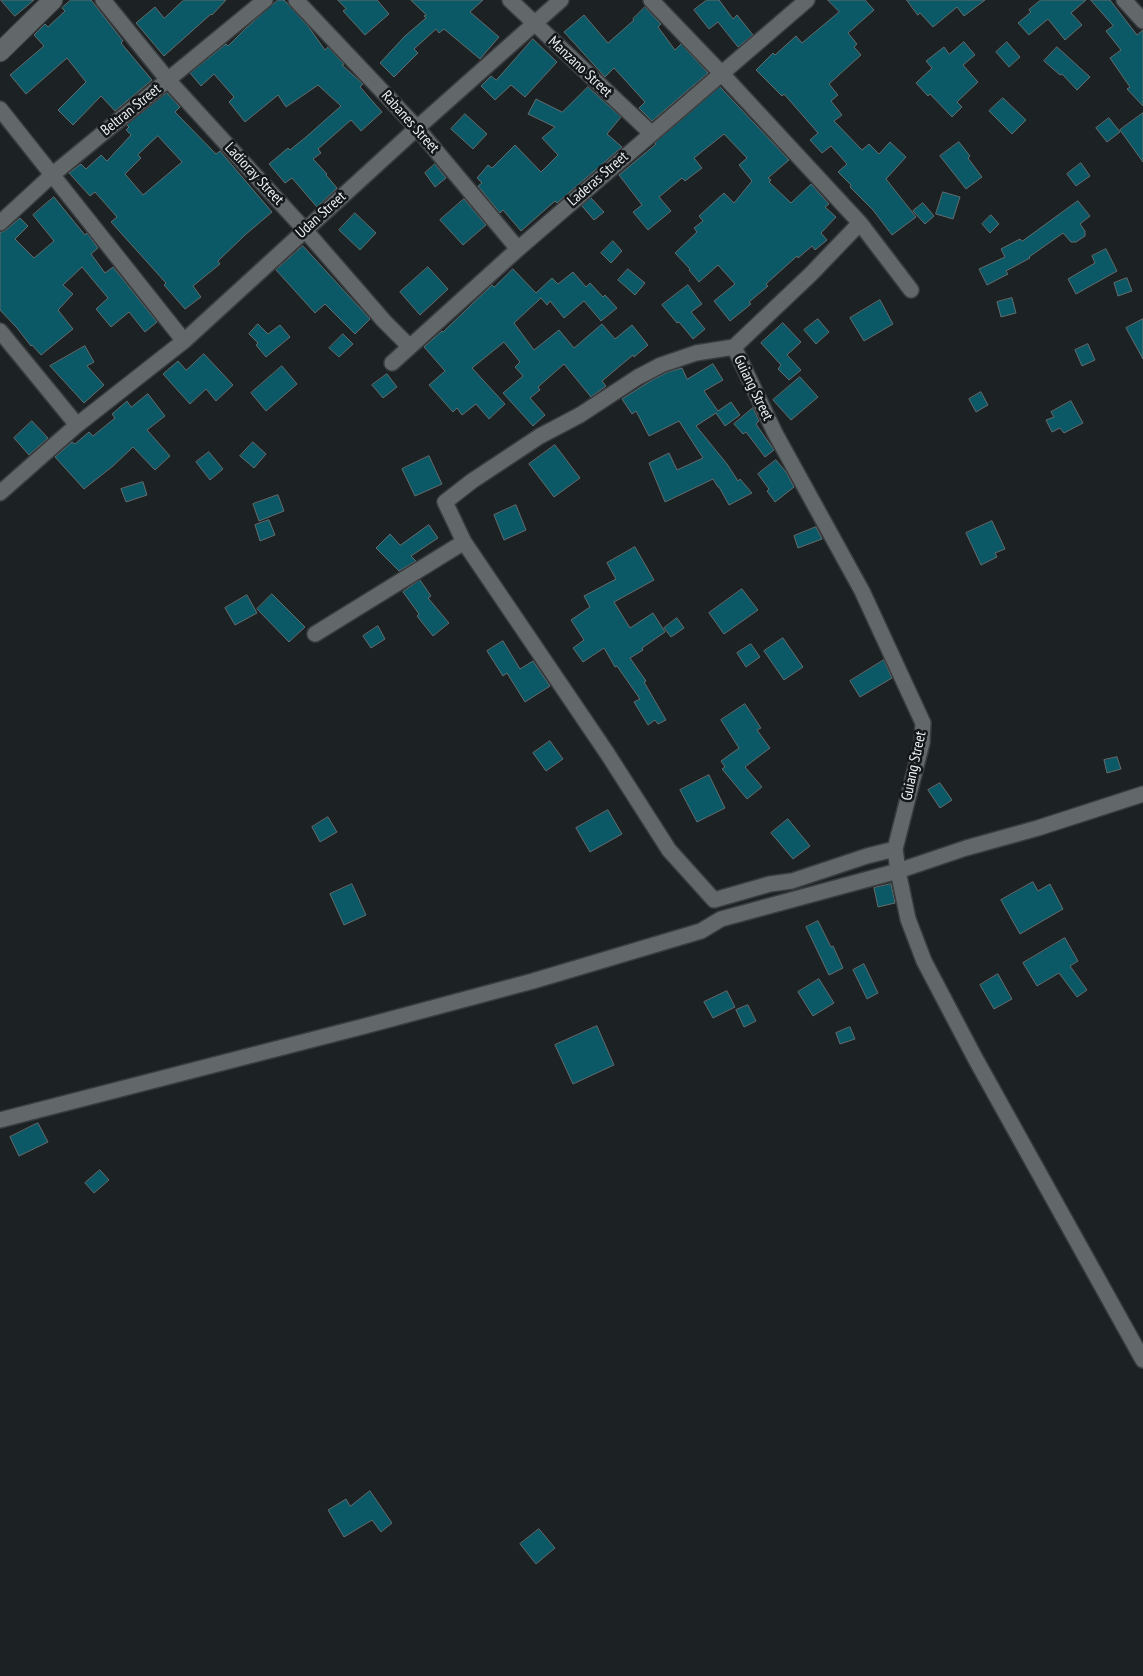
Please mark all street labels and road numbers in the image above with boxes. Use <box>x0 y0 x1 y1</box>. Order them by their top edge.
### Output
street label: Manzano Street <box>544 33 616 101</box>
street label: Beltran Street <box>97 80 165 140</box>
street label: Rabanes Street <box>377 87 443 157</box>
street label: Ladioray Street <box>221 139 287 209</box>
street label: Laderas Street <box>564 148 632 210</box>
street label: Udan Street <box>292 188 350 242</box>
street label: Guiang Street <box>729 352 777 424</box>
street label: Guiang Street <box>898 730 930 802</box>

